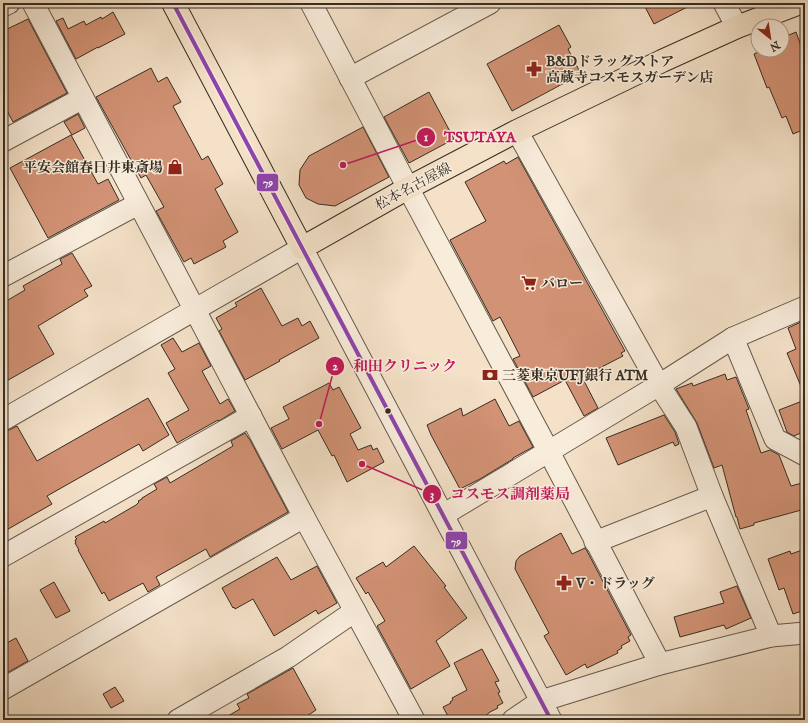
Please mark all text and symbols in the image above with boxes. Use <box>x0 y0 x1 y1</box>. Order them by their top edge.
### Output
north arrow <box>750 18 790 58</box>
text: N <box>766 37 783 54</box>
place label: B&Dドラッグストア 高蔵寺コスモスガーデン店 <box>546 53 714 87</box>
pharmacy icon: B&Dドラッグストア 高蔵寺コスモスガーデン店 <box>525 60 543 78</box>
callout: TSUTAYA <box>416 123 524 150</box>
text: TSUTAYA <box>443 128 517 147</box>
text: 1 <box>424 130 429 145</box>
shop icon: 平安会館春日井東斎場 <box>166 158 184 176</box>
place label: 平安会館春日井東斎場 <box>23 159 163 177</box>
street label: 松本名古屋線 <box>372 159 455 215</box>
line badge: 79 <box>256 173 279 192</box>
text: 79 <box>263 176 273 190</box>
supermarket icon: バロー <box>520 274 538 292</box>
place label: バロー <box>541 275 583 293</box>
callout: 和田クリニック <box>325 352 466 379</box>
text: 和田クリニック <box>353 357 457 376</box>
text: 2 <box>332 359 338 374</box>
bank icon: 三菱東京UFJ銀行 ATM <box>481 366 499 384</box>
place label: 三菱東京UFJ銀行 ATM <box>502 367 649 385</box>
unlabelled marker <box>383 406 393 416</box>
callout: コスモス調剤薬局 <box>422 480 578 507</box>
text: コスモス調剤薬局 <box>450 485 570 504</box>
text: 3 <box>430 487 434 502</box>
line badge: 79 <box>445 531 468 550</box>
text: 79 <box>451 535 461 549</box>
pharmacy icon: V・ドラッグ <box>555 574 573 592</box>
place label: V・ドラッグ <box>575 575 655 593</box>

